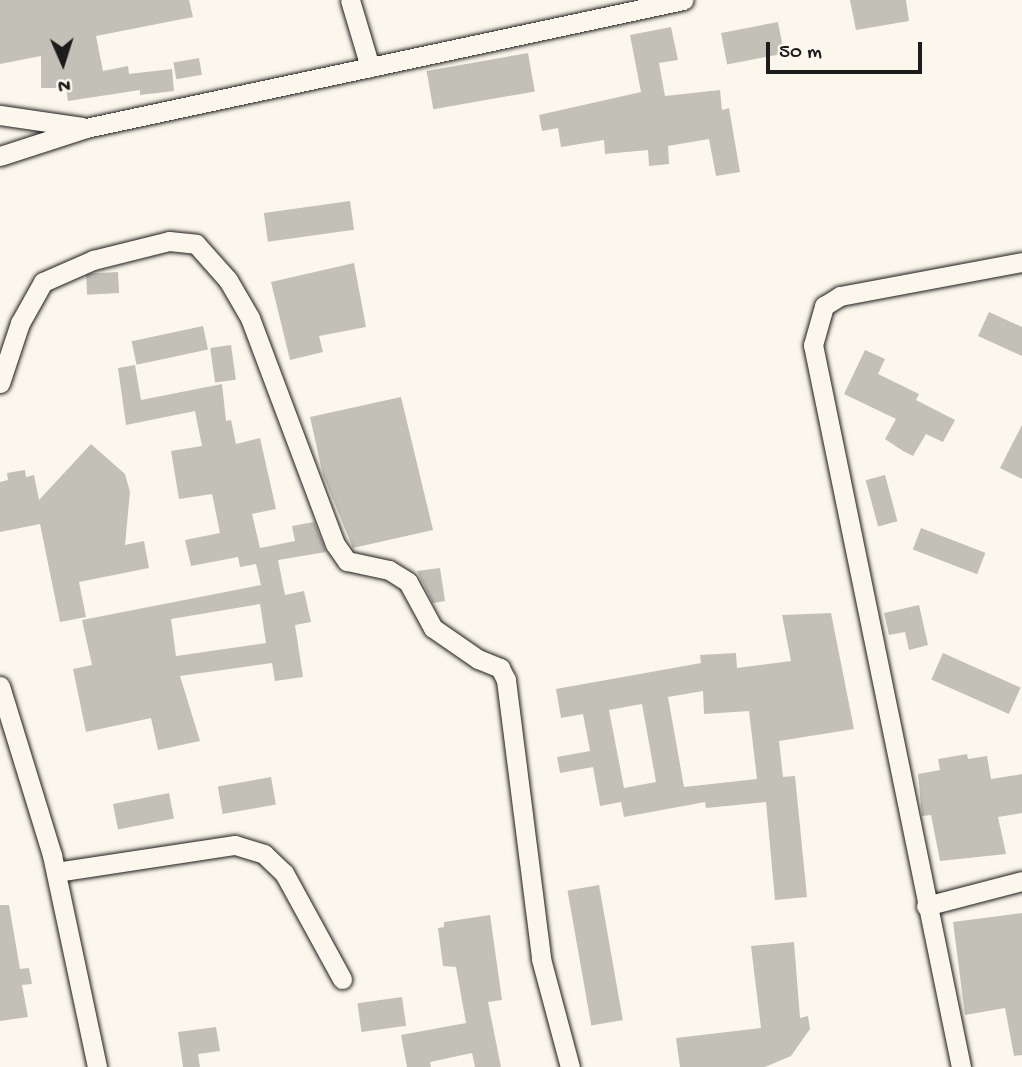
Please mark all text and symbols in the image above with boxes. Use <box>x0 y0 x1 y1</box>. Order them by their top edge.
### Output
north arrow <box>28 28 98 98</box>
scale bar <box>770 28 926 72</box>
text: 50 m <box>779 41 822 66</box>
text: N <box>57 73 71 96</box>

